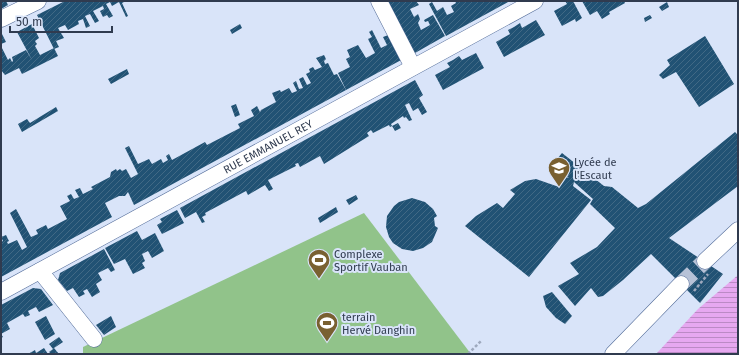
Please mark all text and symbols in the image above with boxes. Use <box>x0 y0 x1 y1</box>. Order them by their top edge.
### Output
scale bar <box>10 8 112 34</box>
text: 50 m <box>16 15 42 29</box>
street label: RUE EMMANUEL REY <box>221 117 315 176</box>
school or university icon: Lycée de l'Escaut <box>546 155 572 188</box>
place label: Lycée de l'Escaut <box>574 156 617 182</box>
sports icon: Complexe Sportif Vauban <box>306 247 332 280</box>
place label: Complexe Sportif Vauban <box>334 248 408 274</box>
sports icon: terrain Hervé Danghin <box>314 310 340 343</box>
place label: terrain Hervé Danghin <box>342 311 415 337</box>

